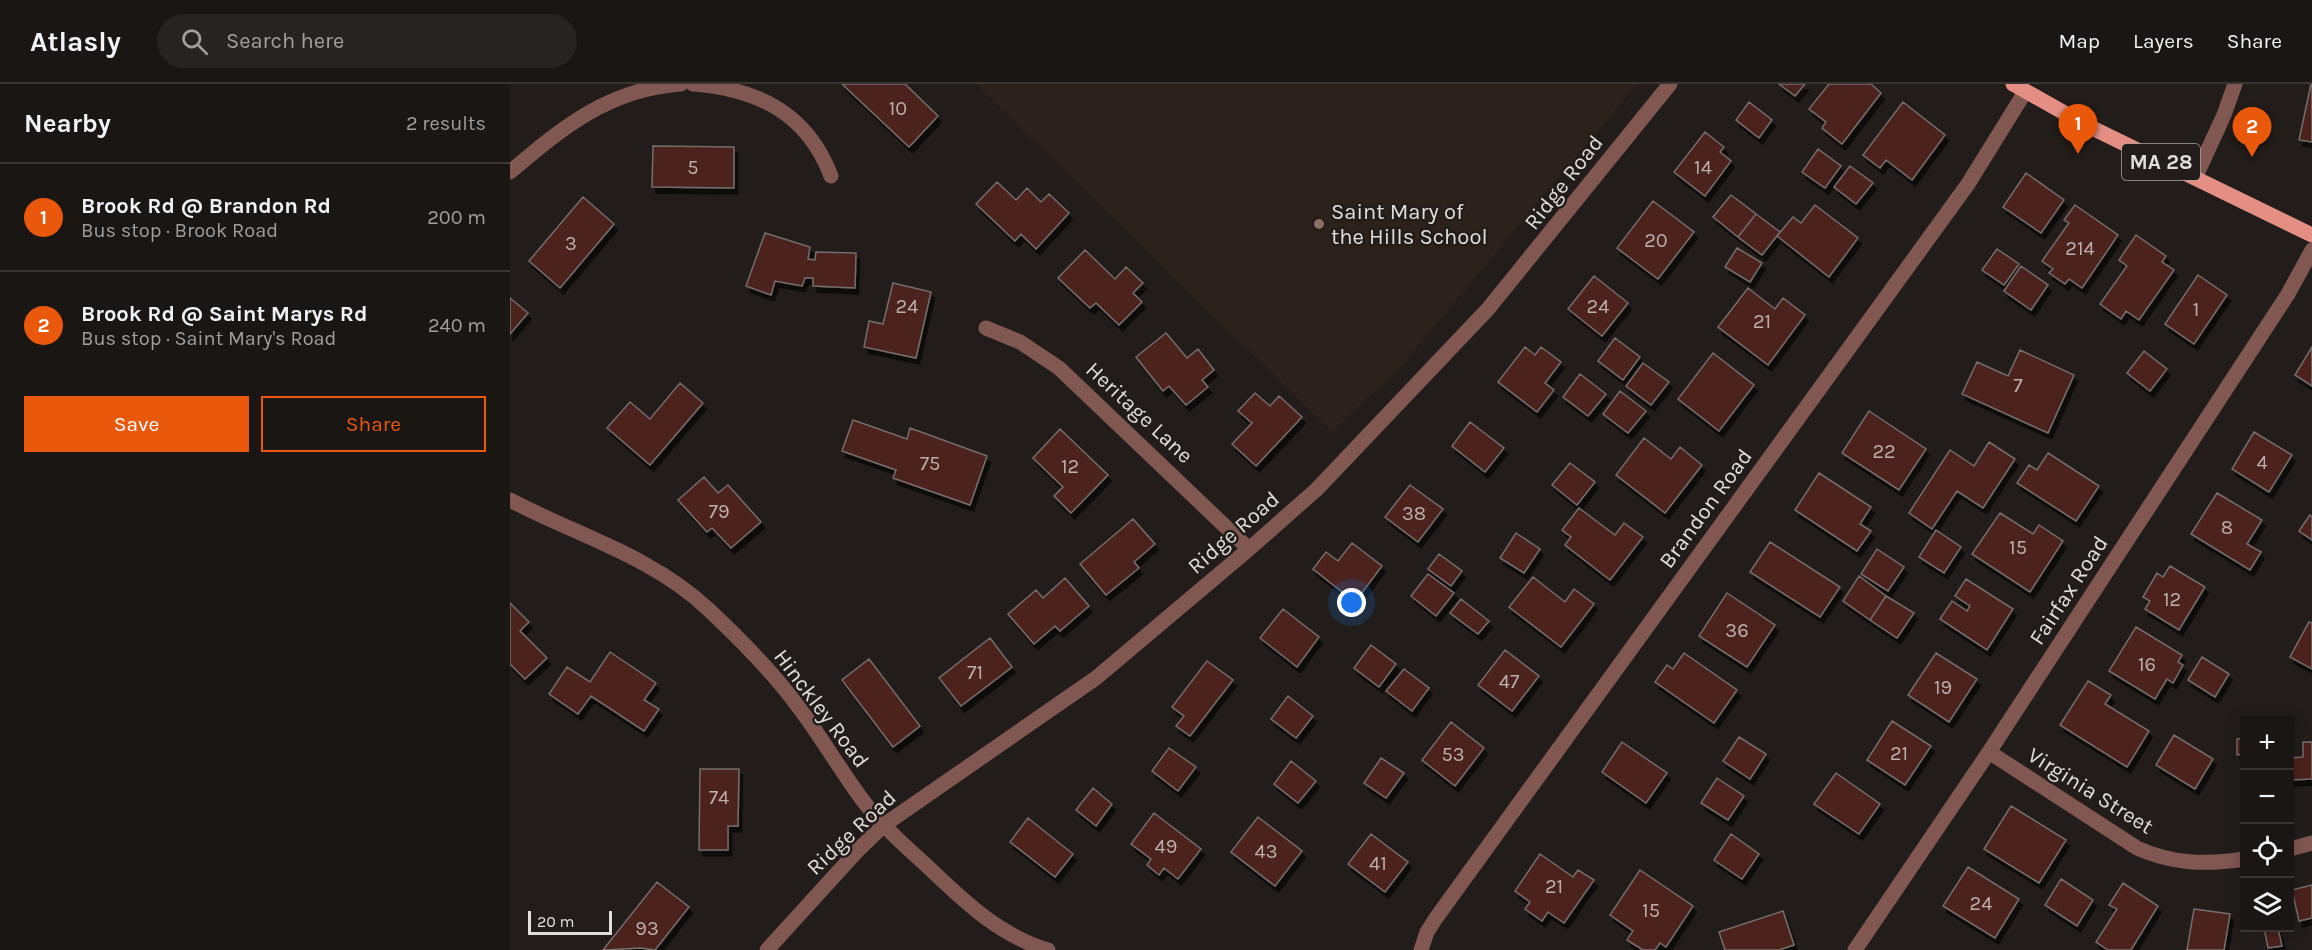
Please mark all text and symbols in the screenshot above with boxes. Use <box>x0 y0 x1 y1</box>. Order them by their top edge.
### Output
search box <box>157 14 577 68</box>
text: Atlasly <box>30 25 121 58</box>
icon: search <box>178 25 211 58</box>
text: Search here <box>226 28 344 54</box>
text: Map <box>2058 29 2100 53</box>
text: Layers <box>2133 29 2194 53</box>
text: Share <box>2227 29 2282 53</box>
house number: 10 <box>889 97 907 120</box>
pin: 1 <box>2058 104 2098 154</box>
pin: 2 <box>2232 107 2272 157</box>
text: Nearby <box>24 108 111 139</box>
text: 2 results <box>406 112 486 135</box>
street label: Ridge Road <box>1519 130 1609 235</box>
road number: MA 28 <box>2122 144 2200 180</box>
house number: 5 <box>687 156 699 179</box>
house number: 14 <box>1694 156 1712 179</box>
text: Brook Rd @ Brandon Rd <box>81 193 331 219</box>
place label: Saint Mary of the Hills School <box>1331 199 1488 250</box>
text: 1 <box>40 206 47 229</box>
text: 200 m <box>427 206 486 229</box>
marker: Saint Mary of the Hills School <box>1312 217 1326 231</box>
text: Bus stop · Brook Road <box>81 219 278 242</box>
house number: 20 <box>1644 229 1668 252</box>
house number: 3 <box>565 232 577 255</box>
house number: 214 <box>2065 237 2095 260</box>
house number: 24 <box>896 295 918 318</box>
house number: 24 <box>1587 295 1609 318</box>
house number: 1 <box>2193 298 2199 321</box>
text: Brook Rd @ Saint Marys Rd <box>81 301 367 327</box>
house number: 21 <box>1753 310 1771 333</box>
text: 2 <box>37 314 50 337</box>
text: 240 m <box>428 314 486 337</box>
text: Bus stop · Saint Mary's Road <box>81 327 336 350</box>
street label: Heritage Lane <box>1080 357 1198 469</box>
house number: 7 <box>2013 374 2023 397</box>
button: Save <box>24 396 249 452</box>
button: Share <box>261 396 486 452</box>
house number: 22 <box>1872 440 1896 463</box>
street label: Brandon Road <box>1654 444 1758 573</box>
house number: 4 <box>2256 451 2268 474</box>
house number: 75 <box>920 452 940 475</box>
house number: 12 <box>1061 455 1079 478</box>
street label: Ridge Road <box>1183 486 1285 580</box>
house number: 79 <box>709 500 730 523</box>
house number: 38 <box>1402 502 1426 525</box>
house number: 8 <box>2221 516 2233 539</box>
street label: Fairfax Road <box>2024 531 2114 650</box>
house number: 15 <box>2009 536 2027 559</box>
your location <box>1337 588 1366 617</box>
house number: 12 <box>2163 588 2181 611</box>
house number: 36 <box>1725 619 1749 642</box>
street label: Hinckley Road <box>768 644 874 773</box>
house number: 16 <box>2138 653 2156 676</box>
house number: 71 <box>967 661 983 684</box>
house number: 47 <box>1499 670 1520 693</box>
house number: 19 <box>1934 676 1952 699</box>
map controls <box>2240 716 2294 932</box>
button: + <box>2240 716 2294 770</box>
house number: 21 <box>1890 742 1908 765</box>
street label: Virginia Street <box>2023 742 2158 840</box>
house number: 53 <box>1441 743 1465 766</box>
button: − <box>2240 770 2294 824</box>
street label: Ridge Road <box>802 785 902 881</box>
house number: 74 <box>709 786 729 809</box>
button: locate <box>2240 824 2294 878</box>
house number: 49 <box>1155 835 1177 858</box>
house number: 43 <box>1255 840 1277 863</box>
house number: 41 <box>1369 852 1387 875</box>
house number: 21 <box>1545 875 1563 898</box>
button: layers <box>2240 878 2294 932</box>
house number: 24 <box>1970 892 1992 915</box>
house number: 15 <box>1642 899 1660 922</box>
scale bar <box>528 908 612 936</box>
text: 20 m <box>537 912 575 931</box>
house number: 93 <box>635 917 659 940</box>

